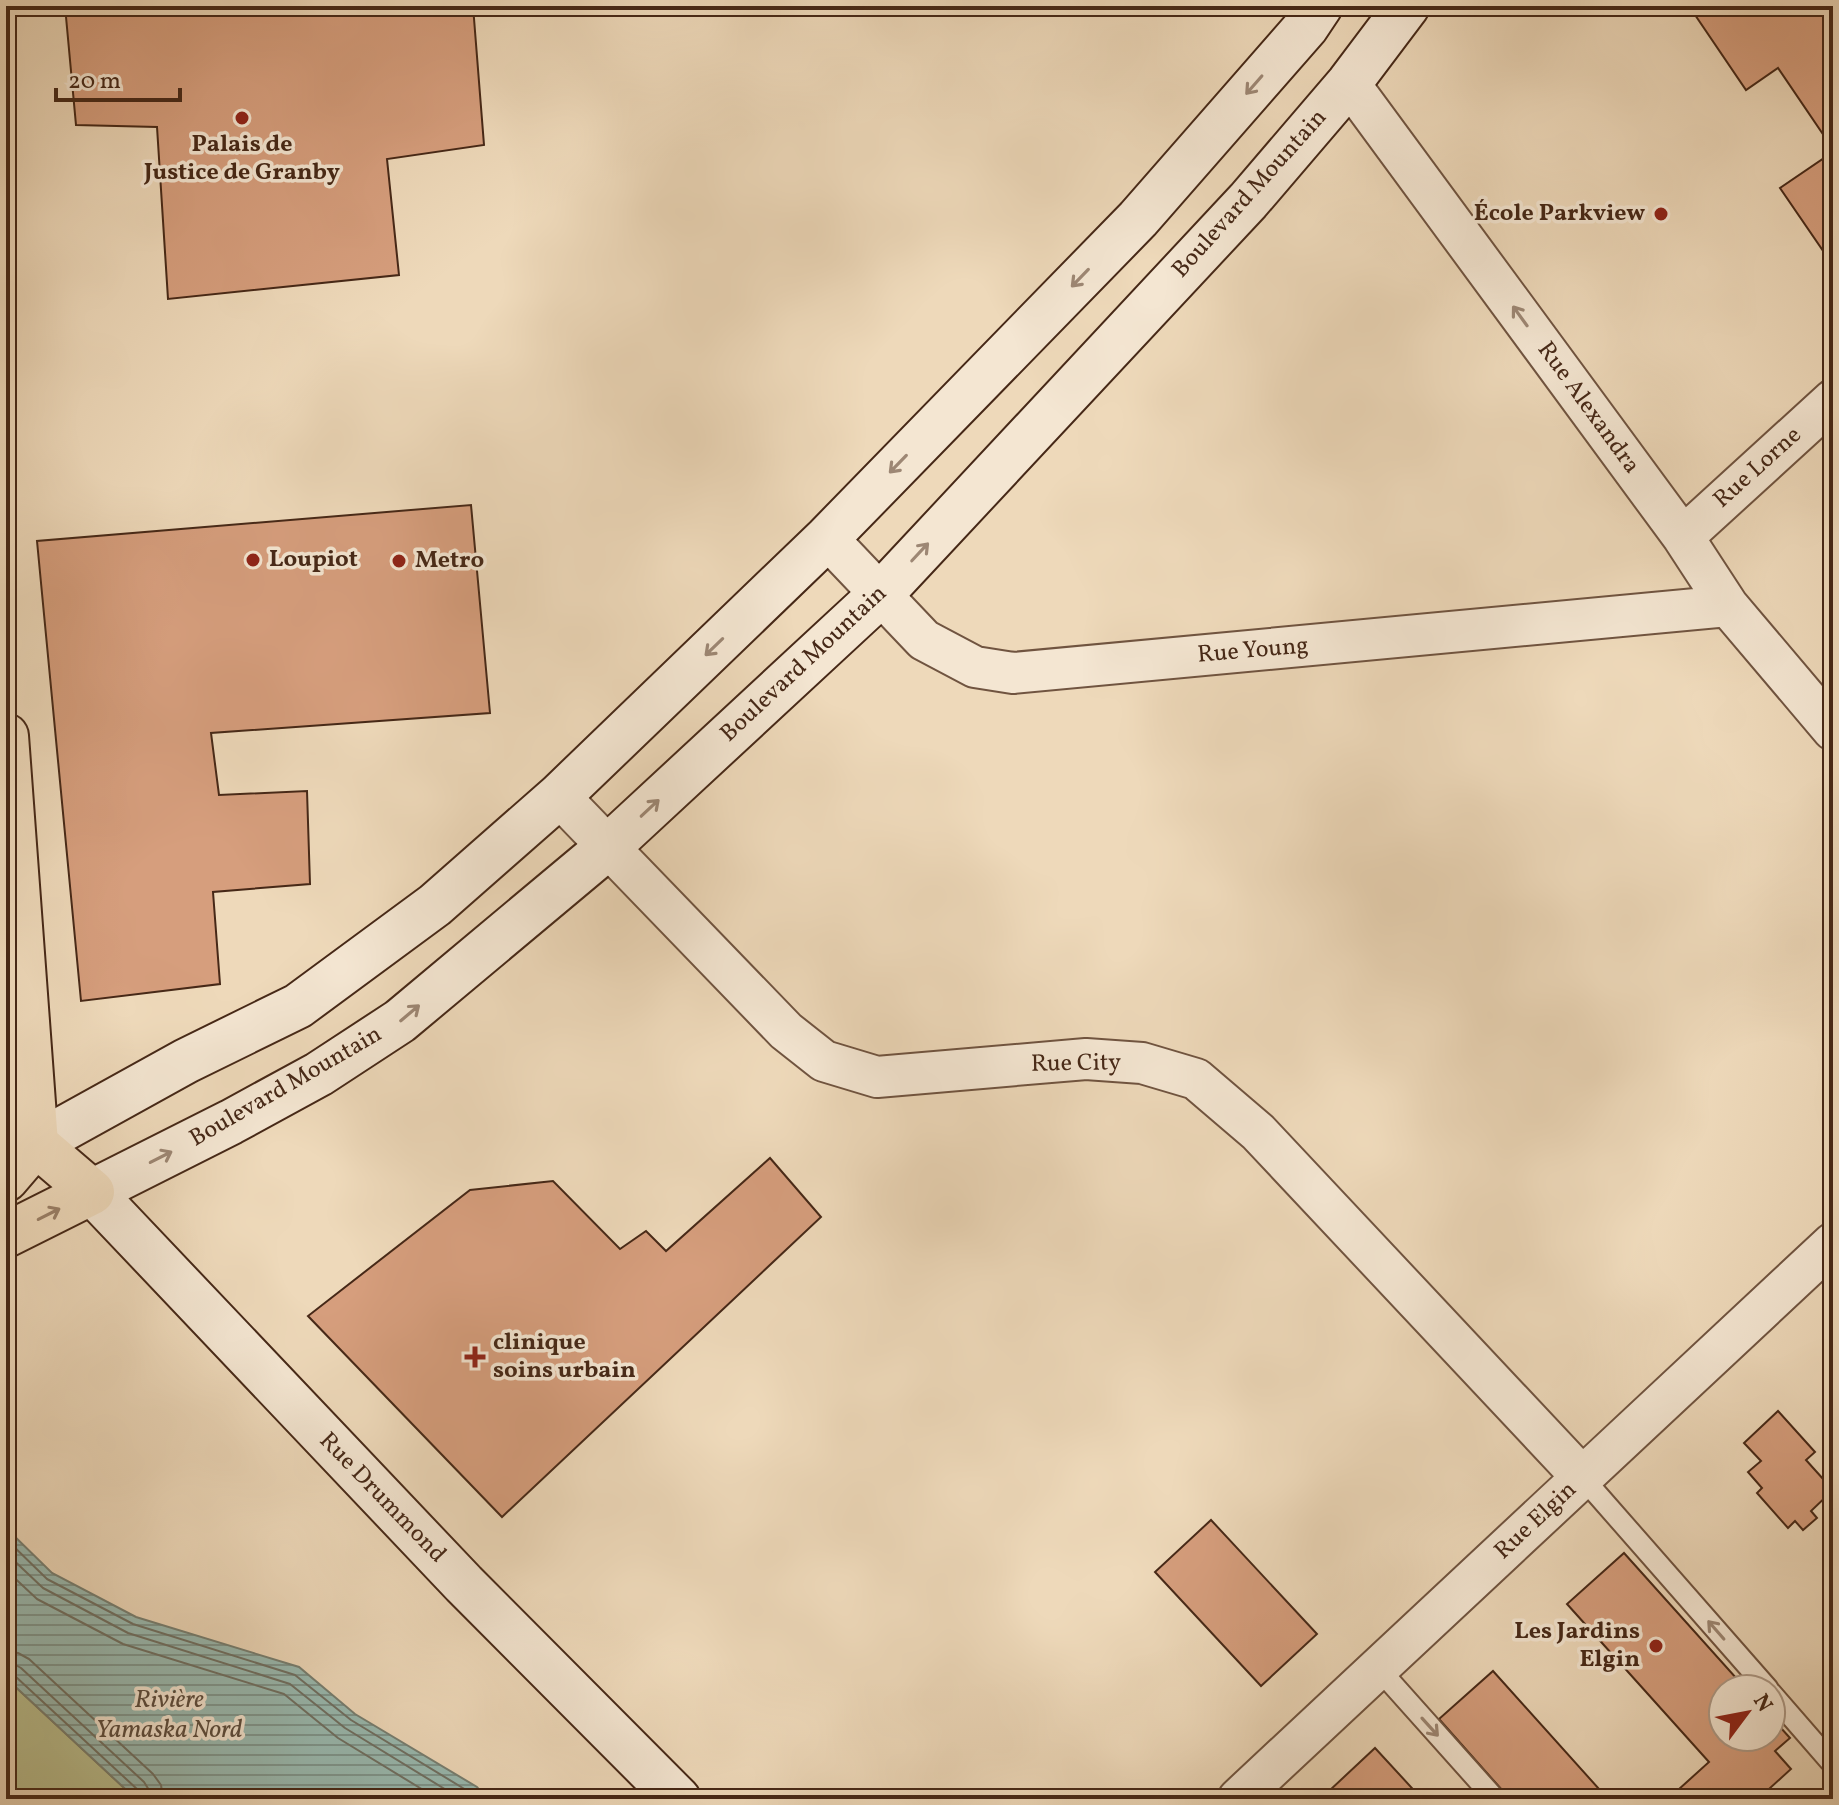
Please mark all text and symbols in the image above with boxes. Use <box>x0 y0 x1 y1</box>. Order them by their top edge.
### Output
scale bar <box>56 52 180 102</box>
text: 20 m <box>68 65 121 99</box>
one-way arrow <box>1245 75 1263 95</box>
street label: Boulevard Mountain <box>1165 102 1335 286</box>
marker: Palais de Justice de Granby <box>233 109 251 127</box>
place label: Palais de Justice de Granby <box>143 128 341 190</box>
place label: École Parkview <box>1474 197 1645 231</box>
marker: École Parkview <box>1652 205 1670 223</box>
one-way arrow <box>1071 268 1090 287</box>
one-way arrow <box>1512 306 1529 327</box>
street label: Rue Alexandra <box>1528 335 1648 481</box>
street label: Rue Lorne <box>1706 419 1810 517</box>
one-way arrow <box>889 454 908 474</box>
one-way arrow <box>910 542 929 562</box>
place label: Loupiot <box>269 543 358 577</box>
place label: Metro <box>415 544 484 578</box>
marker: Loupiot <box>244 551 262 569</box>
marker: Metro <box>390 552 408 570</box>
street label: Boulevard Mountain <box>713 578 895 750</box>
street label: Rue Young <box>1196 629 1310 673</box>
one-way arrow <box>704 637 724 656</box>
one-way arrow <box>640 799 660 817</box>
one-way arrow <box>399 1004 420 1022</box>
street label: Boulevard Mountain <box>184 1018 388 1156</box>
street label: Rue City <box>1030 1046 1122 1082</box>
one-way arrow <box>149 1149 173 1164</box>
one-way arrow <box>36 1205 60 1221</box>
place label: clinique soins urbain <box>493 1326 636 1388</box>
marker: clinique soins urbain <box>464 1346 486 1368</box>
street label: Rue Drummond <box>311 1425 453 1571</box>
street label: Rue Elgin <box>1487 1474 1585 1568</box>
place label: Les Jardins Elgin <box>1514 1615 1640 1677</box>
one-way arrow <box>1708 1621 1726 1641</box>
marker: Les Jardins Elgin <box>1647 1637 1665 1655</box>
north arrow <box>1707 1673 1787 1753</box>
water label: Rivière Yamaska Nord <box>95 1682 243 1748</box>
text: N <box>1744 1689 1779 1719</box>
one-way arrow <box>1420 1716 1438 1736</box>

